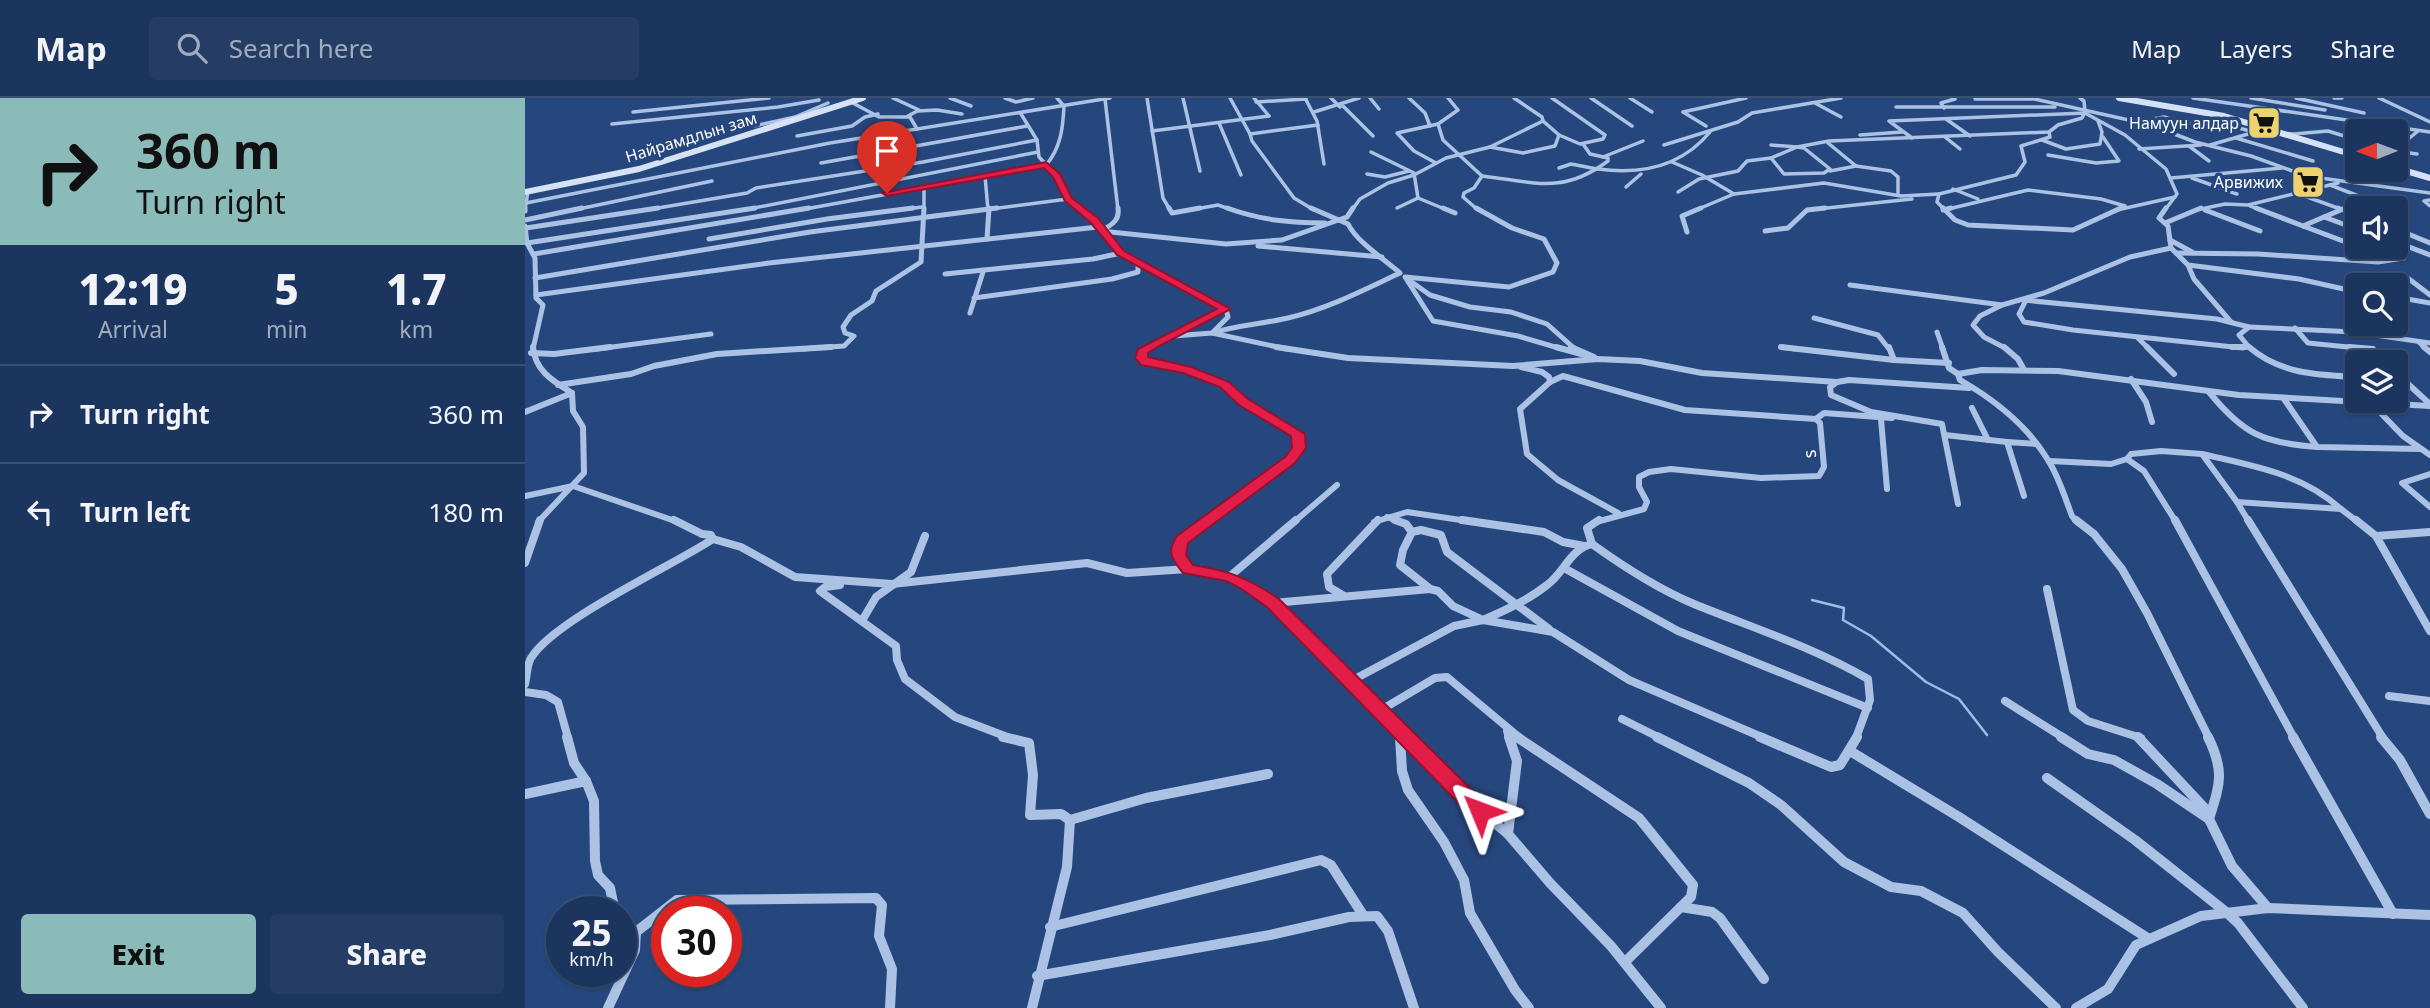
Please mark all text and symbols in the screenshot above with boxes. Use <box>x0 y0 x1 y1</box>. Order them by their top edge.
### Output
search box <box>149 17 639 80</box>
text: Map <box>35 26 107 71</box>
icon: search <box>173 29 211 67</box>
text: Search here <box>229 30 373 66</box>
text: Map <box>2131 32 2181 65</box>
text: Layers <box>2219 32 2293 65</box>
text: Share <box>2331 32 2395 65</box>
supermarket icon: Намуун алдар <box>2245 104 2283 142</box>
street label: Найрамдлын зам <box>623 107 759 167</box>
place label: Намуун алдар <box>2129 112 2239 134</box>
text: 360 m <box>136 117 281 183</box>
north arrow <box>2345 119 2408 182</box>
map controls <box>2345 119 2408 413</box>
pin <box>857 121 917 193</box>
icon: right <box>21 126 112 217</box>
icon: arrive <box>868 132 906 170</box>
supermarket icon: Арвижих <box>2289 163 2327 201</box>
place label: Арвижих <box>2214 171 2284 193</box>
text: Turn right <box>136 180 286 223</box>
button: sound <box>2345 196 2408 259</box>
text: 12:19 <box>78 260 188 317</box>
text: 5 <box>275 260 299 317</box>
text: 1.7 <box>386 260 447 317</box>
button: search <box>2345 273 2408 336</box>
text: Arrival <box>98 313 168 345</box>
text: min <box>266 313 308 345</box>
text: km <box>399 313 433 345</box>
button: layers <box>2345 350 2408 413</box>
icon: right <box>21 395 59 433</box>
text: Turn right <box>80 396 210 432</box>
text: 360 m <box>428 396 504 432</box>
street label: s <box>1797 449 1821 459</box>
icon: left <box>21 493 59 531</box>
text: Turn left <box>80 494 191 530</box>
text: 180 m <box>428 494 504 530</box>
position arrow <box>1443 774 1517 848</box>
speed limit sign: 30 <box>651 896 742 987</box>
text: 25 <box>571 909 612 956</box>
button: Exit <box>21 914 256 994</box>
button: Share <box>270 914 504 994</box>
text: km/h <box>569 947 614 971</box>

